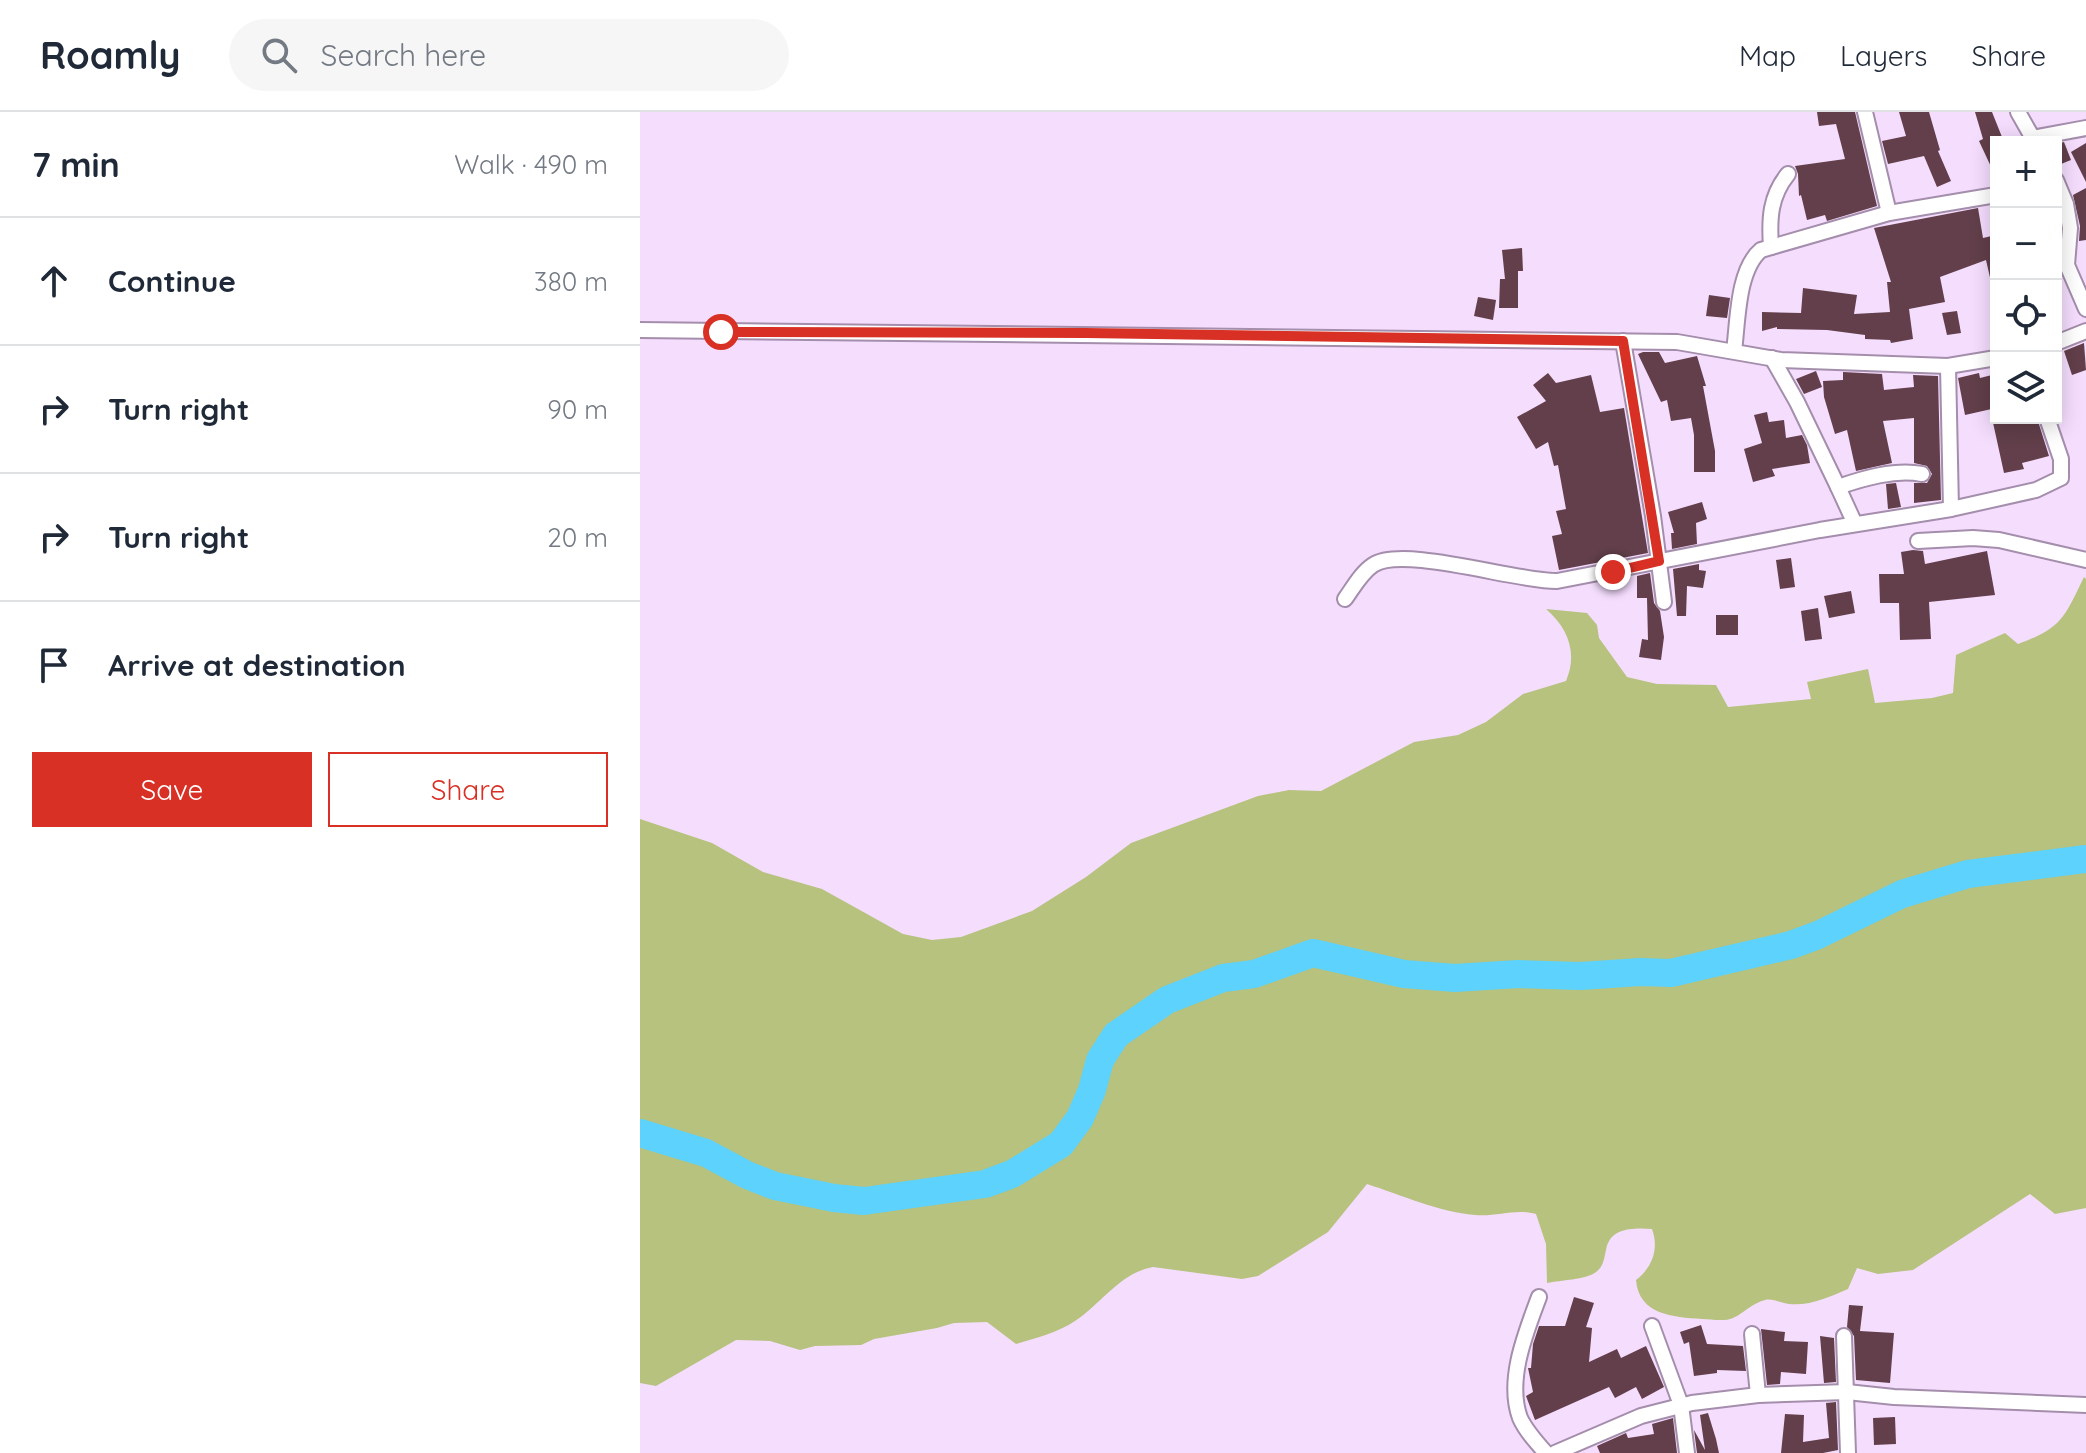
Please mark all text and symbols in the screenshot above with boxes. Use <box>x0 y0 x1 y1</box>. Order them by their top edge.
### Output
search box <box>229 19 789 91</box>
text: Roamly <box>40 31 181 79</box>
icon: search <box>257 33 301 77</box>
text: Search here <box>321 36 486 74</box>
text: Map <box>1739 38 1796 73</box>
text: Layers <box>1840 38 1927 73</box>
text: Share <box>1971 38 2046 73</box>
map controls <box>1990 136 2062 424</box>
button: + <box>1990 136 2062 208</box>
text: 7 min <box>32 143 120 186</box>
text: Walk · 490 m <box>454 148 608 181</box>
button: − <box>1990 208 2062 280</box>
icon: ahead <box>32 259 76 303</box>
text: Continue <box>108 262 236 300</box>
text: 380 m <box>534 265 608 298</box>
button: locate <box>1990 280 2062 352</box>
route start <box>703 314 739 350</box>
button: layers <box>1990 352 2062 424</box>
icon: right <box>32 387 76 431</box>
text: Turn right <box>108 390 249 428</box>
text: 90 m <box>547 393 608 426</box>
icon: right <box>32 515 76 559</box>
text: Turn right <box>108 518 249 556</box>
text: 20 m <box>547 521 608 554</box>
route end <box>1595 554 1631 590</box>
icon: arrive <box>32 643 76 687</box>
text: Arrive at destination <box>108 646 406 684</box>
button: Save <box>32 752 312 827</box>
button: Share <box>328 752 608 827</box>

